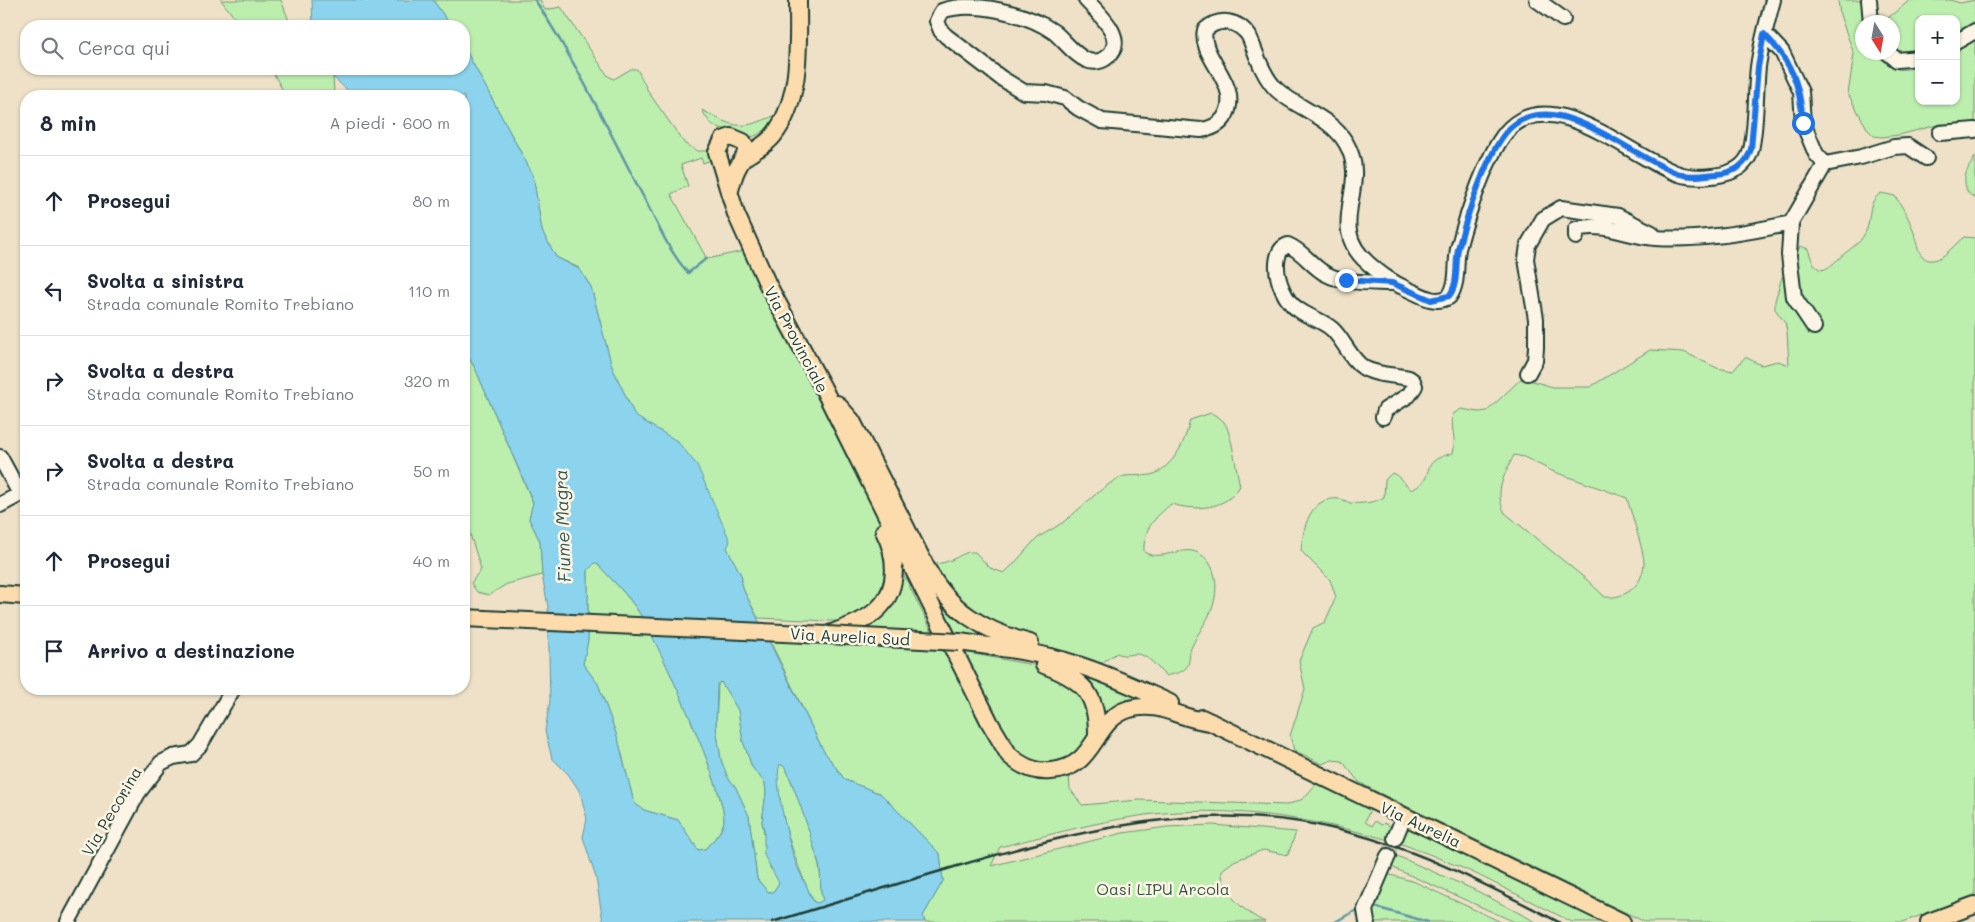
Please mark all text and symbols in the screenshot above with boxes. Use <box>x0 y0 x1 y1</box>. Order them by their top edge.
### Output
north arrow <box>1855 15 1900 60</box>
map controls <box>1915 15 1960 105</box>
button: + <box>1915 15 1960 60</box>
search box <box>20 20 470 75</box>
icon: search <box>38 34 66 62</box>
text: Cerca qui <box>78 35 170 60</box>
button: − <box>1915 60 1960 105</box>
text: 8 min <box>40 109 96 136</box>
text: A piedi · 600 m <box>330 112 450 133</box>
route start <box>1792 112 1815 135</box>
icon: ahead <box>40 187 68 215</box>
text: Prosegui <box>87 188 171 213</box>
text: 80 m <box>413 190 450 211</box>
text: Svolta a sinistra <box>87 268 244 293</box>
route end <box>1335 269 1358 292</box>
icon: left <box>40 277 68 305</box>
text: 110 m <box>408 280 450 301</box>
street label: Via Provinciale <box>760 282 834 396</box>
text: Strada comunale Romito Trebiano <box>87 293 354 314</box>
text: Svolta a destra <box>87 358 234 383</box>
icon: right <box>40 367 68 395</box>
text: 320 m <box>404 370 450 391</box>
text: Strada comunale Romito Trebiano <box>87 383 354 404</box>
text: Svolta a destra <box>87 448 234 473</box>
icon: right <box>40 457 68 485</box>
text: 50 m <box>413 460 450 481</box>
water label: Fiume Magra <box>548 469 576 583</box>
text: Strada comunale Romito Trebiano <box>87 473 354 494</box>
icon: ahead <box>40 547 68 575</box>
text: Prosegui <box>87 548 171 573</box>
text: 40 m <box>413 550 450 571</box>
street label: Via Aurelia Sud <box>790 622 910 650</box>
icon: arrive <box>40 637 68 665</box>
text: Arrivo a destinazione <box>87 638 295 663</box>
street label: Via Pecorina <box>76 762 146 860</box>
street label: Via Aurelia <box>1377 796 1465 852</box>
park label: Oasi LIPU Arcola <box>1096 878 1230 899</box>

